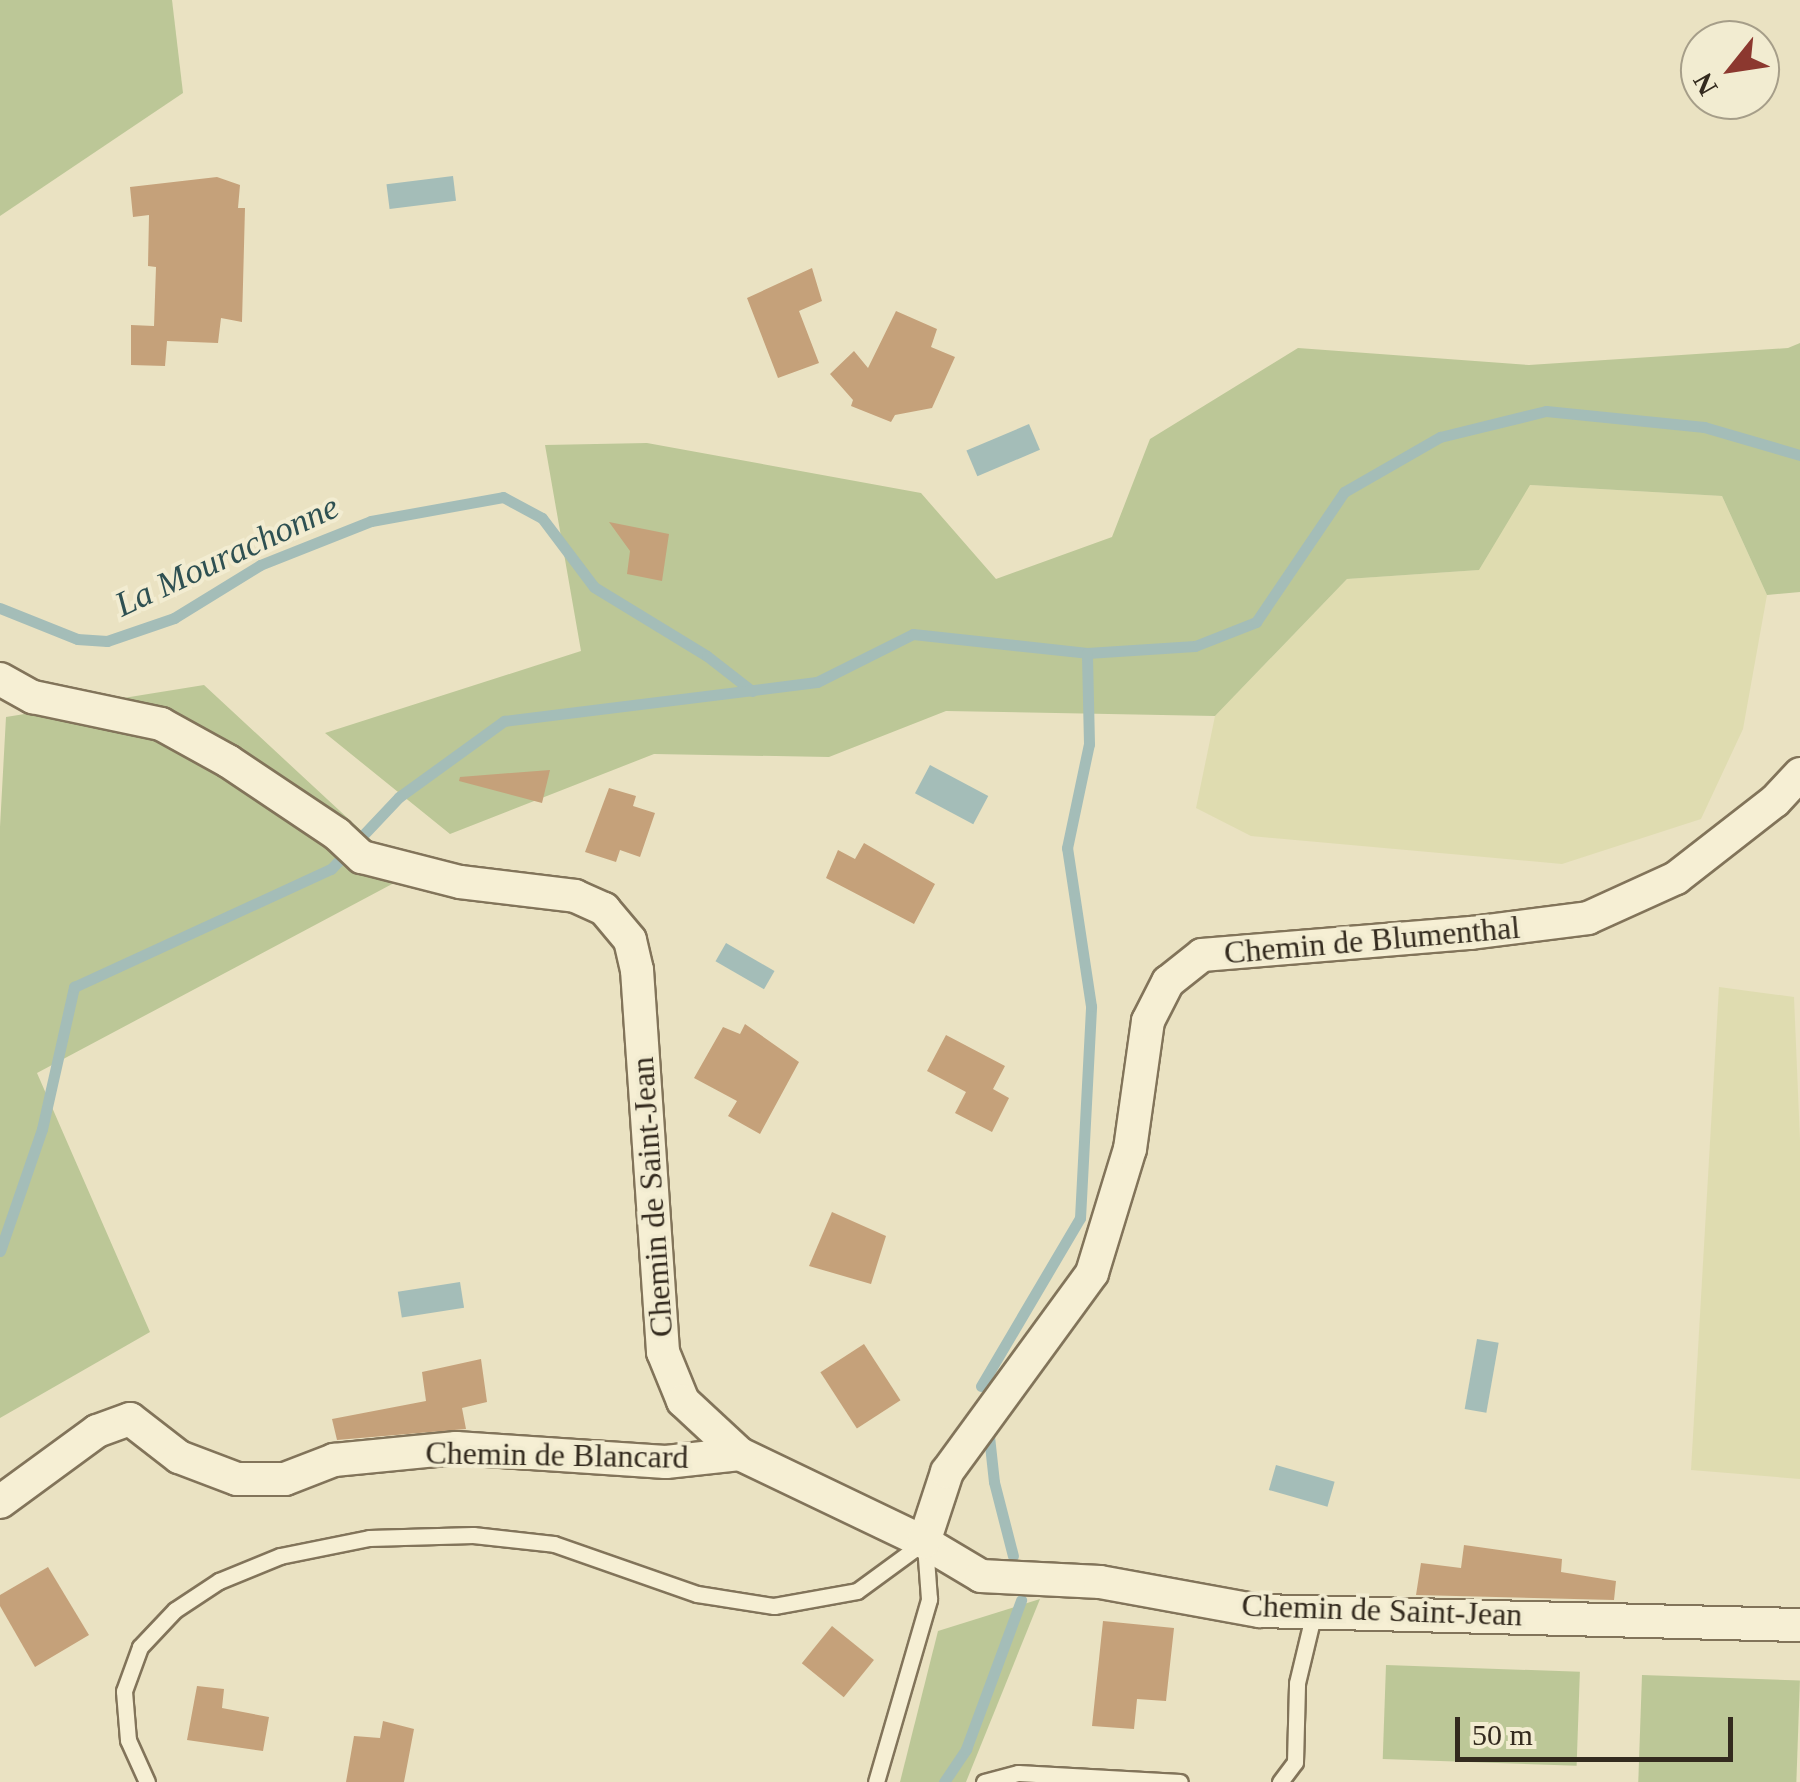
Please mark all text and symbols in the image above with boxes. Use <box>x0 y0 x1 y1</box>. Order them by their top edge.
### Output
north arrow <box>1680 20 1780 120</box>
text: N <box>1687 68 1724 101</box>
water label: La Mourachonne <box>108 486 346 626</box>
street label: Chemin de Blumenthal <box>1222 908 1522 972</box>
street label: Chemin de Saint-Jean <box>623 1056 681 1338</box>
street label: Chemin de Blancard <box>425 1434 689 1476</box>
street label: Chemin de Saint-Jean <box>1241 1586 1523 1634</box>
scale bar <box>1460 1697 1738 1759</box>
text: 50 m <box>1472 1718 1533 1751</box>

